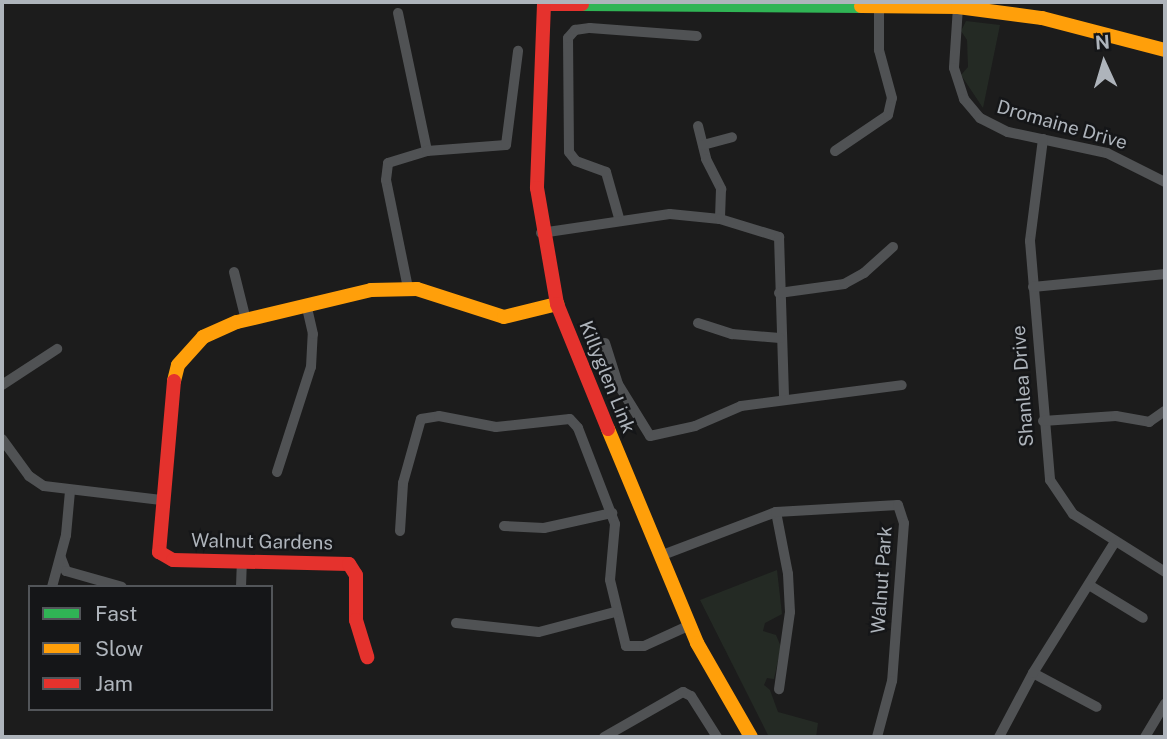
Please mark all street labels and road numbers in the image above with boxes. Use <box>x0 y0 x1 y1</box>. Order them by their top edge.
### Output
street label: Dromaine Drive <box>994 95 1130 155</box>
street label: Killyglen Link <box>574 317 640 437</box>
street label: Shanlea Drive <box>1007 325 1039 447</box>
street label: Walnut Park <box>867 525 897 635</box>
street label: Walnut Gardens <box>191 529 333 555</box>

